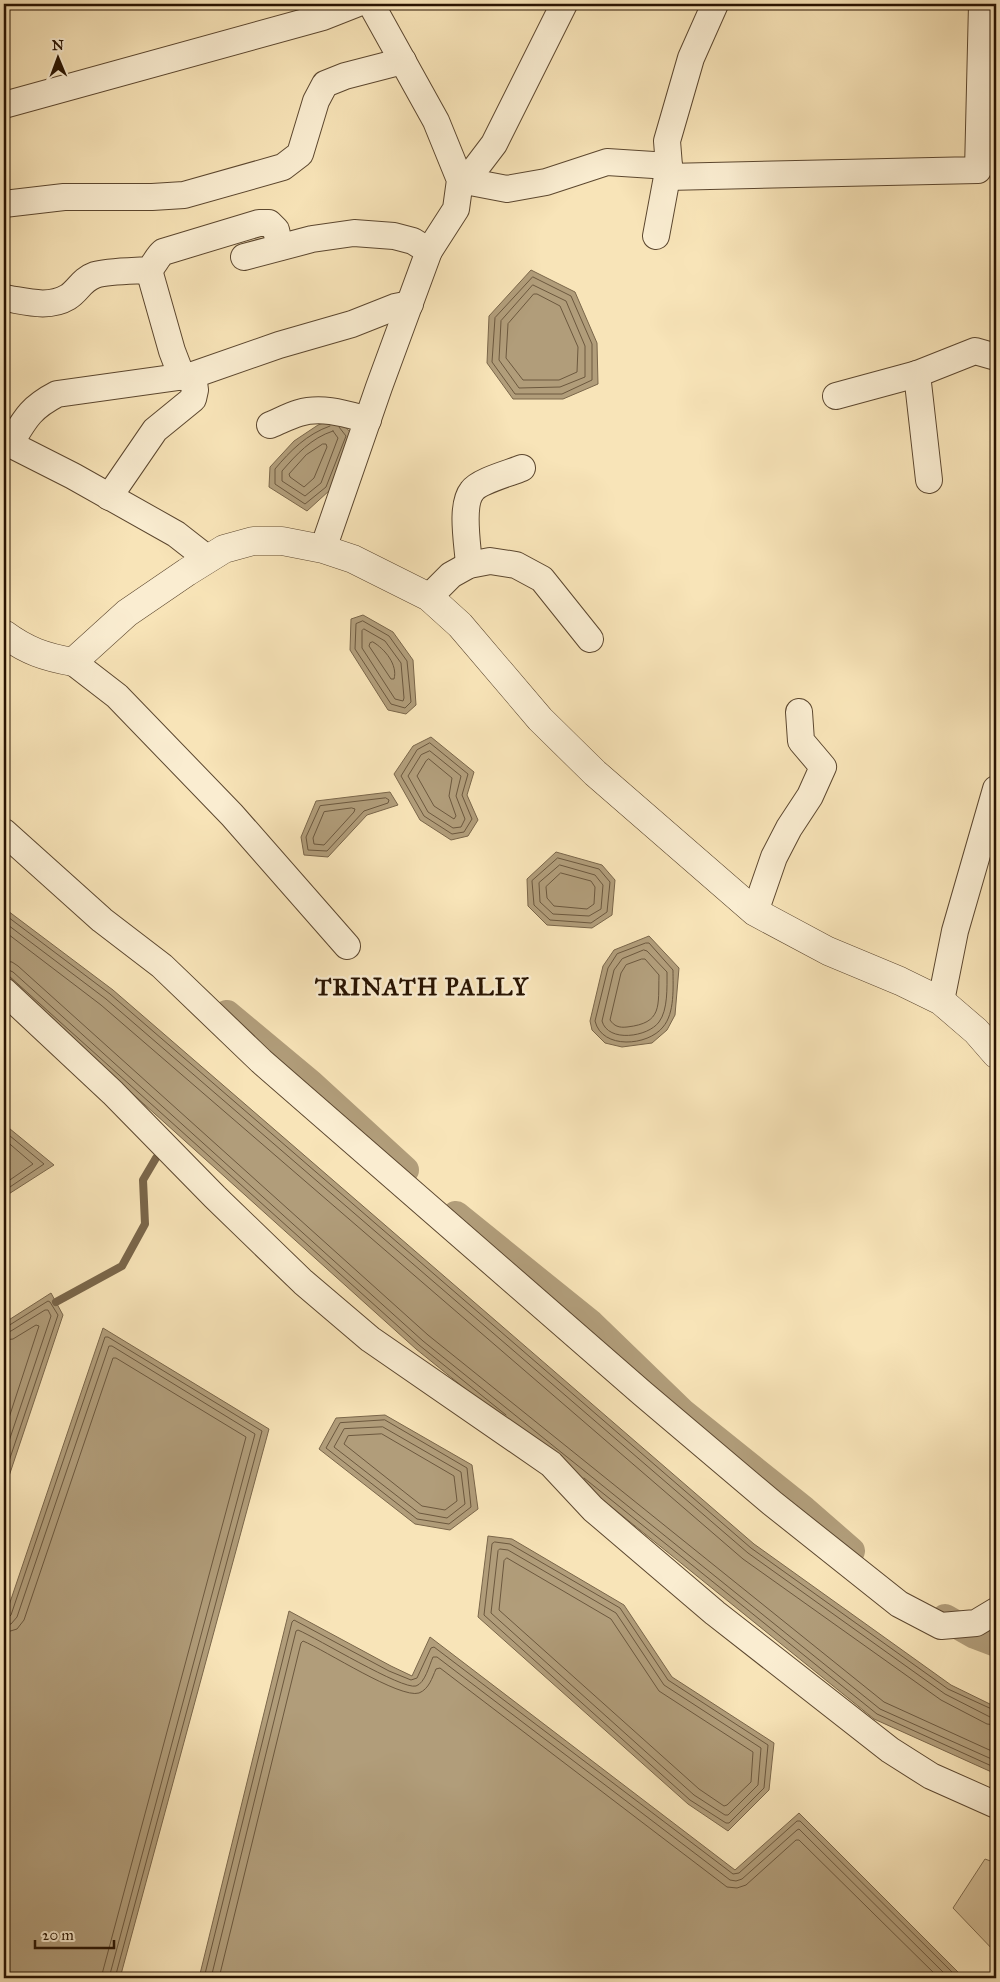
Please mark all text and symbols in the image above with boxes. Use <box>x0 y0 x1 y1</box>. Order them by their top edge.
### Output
north arrow <box>32 32 82 82</box>
text: N <box>52 37 64 54</box>
district label: TRINATH PALLY <box>314 972 530 1002</box>
scale bar <box>35 1917 114 1949</box>
text: 20 m <box>42 1926 74 1944</box>

